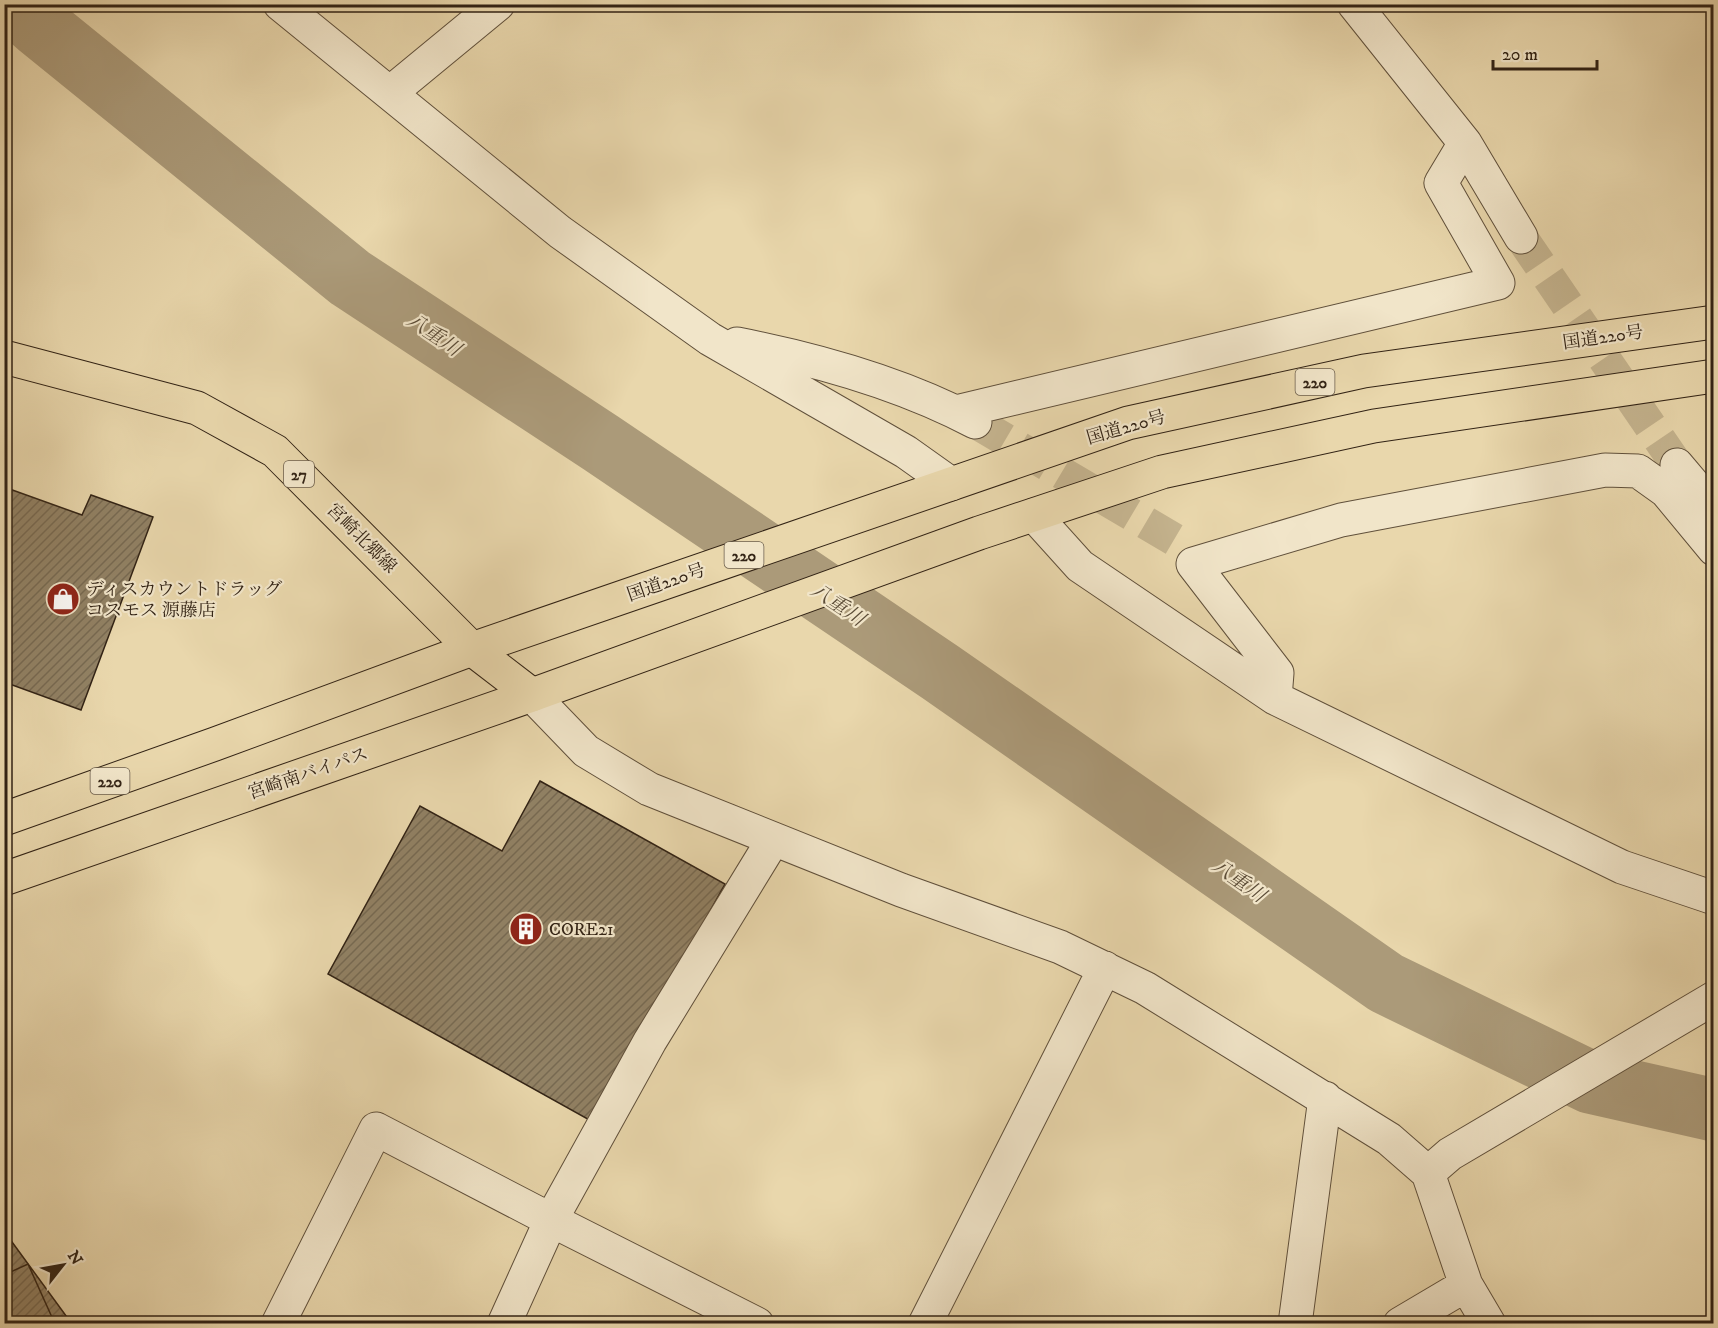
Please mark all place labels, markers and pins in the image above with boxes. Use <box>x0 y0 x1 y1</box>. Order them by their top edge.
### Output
place label: ディスカウントドラッグ コスモス 源藤店 <box>86 579 282 622</box>
shop icon: ディスカウントドラッグ コスモス 源藤店 <box>45 581 81 617</box>
building icon: CORE21 <box>508 911 544 947</box>
place label: CORE21 <box>549 919 614 941</box>

